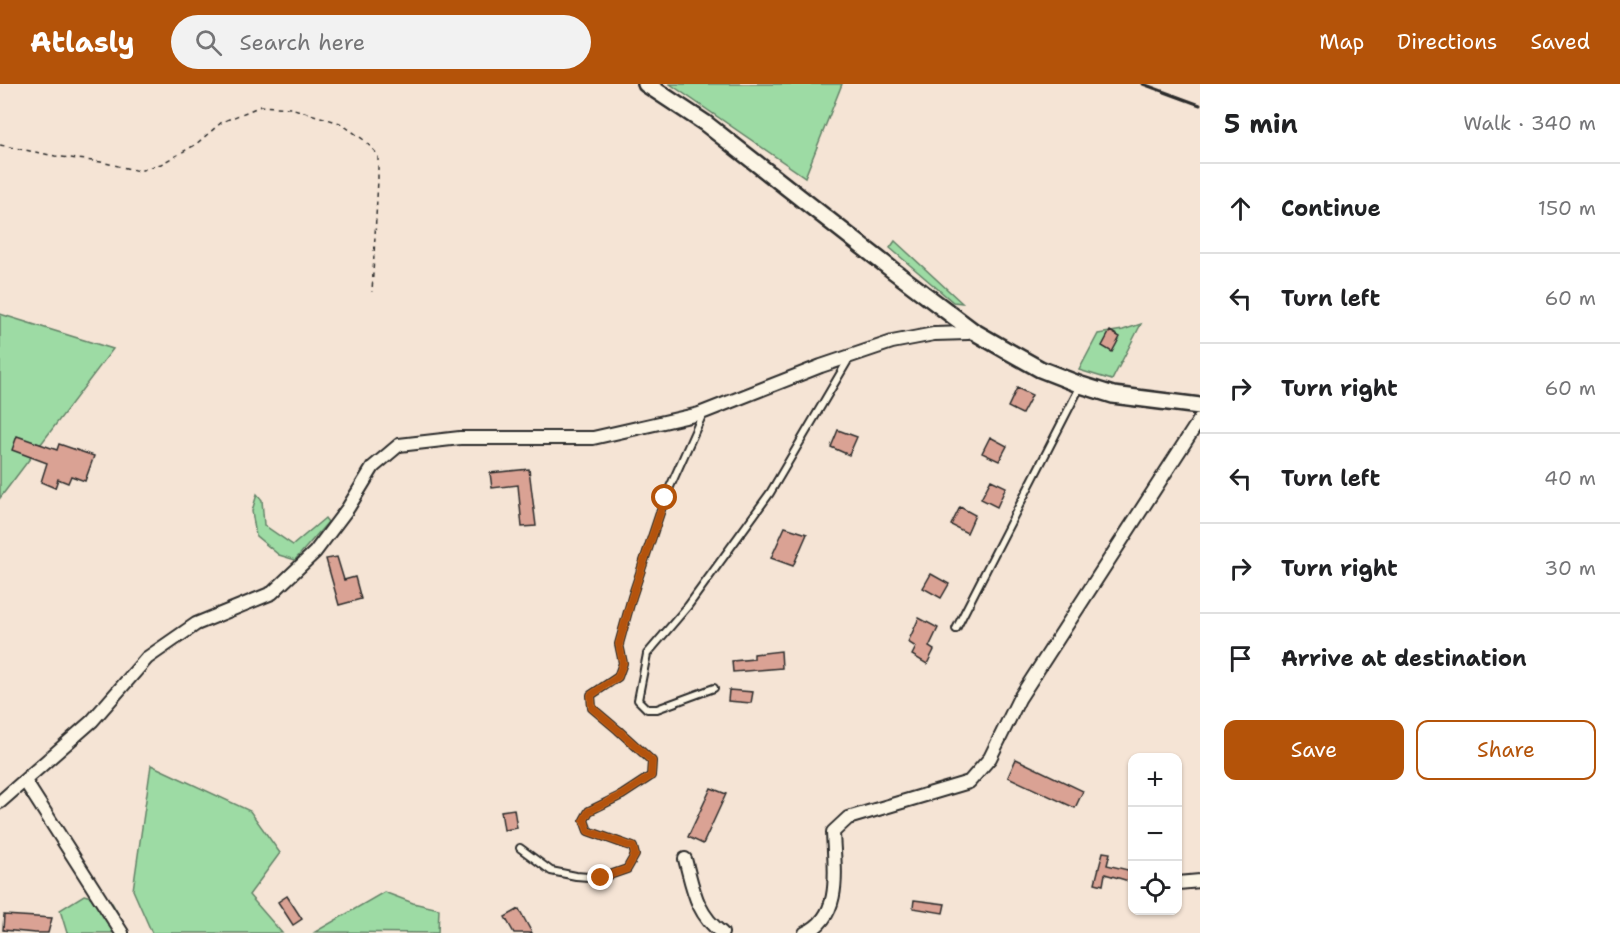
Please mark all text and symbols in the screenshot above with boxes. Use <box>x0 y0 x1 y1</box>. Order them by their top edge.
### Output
search box <box>171 15 591 69</box>
text: Atlasly <box>30 23 135 61</box>
icon: search <box>192 26 225 59</box>
text: Search here <box>240 28 365 57</box>
text: Map <box>1319 28 1364 56</box>
text: Directions <box>1397 28 1497 56</box>
text: Saved <box>1530 28 1590 56</box>
text: 5 min <box>1224 106 1298 141</box>
text: Walk · 340 m <box>1463 110 1596 136</box>
icon: ahead <box>1224 192 1257 225</box>
text: Continue <box>1281 194 1381 223</box>
text: 150 m <box>1538 195 1596 221</box>
icon: left <box>1224 282 1257 315</box>
text: Turn left <box>1281 284 1380 313</box>
text: 60 m <box>1544 285 1596 311</box>
icon: right <box>1224 372 1257 405</box>
text: Turn right <box>1281 374 1398 403</box>
text: 60 m <box>1544 375 1596 401</box>
icon: left <box>1224 462 1257 495</box>
text: Turn left <box>1281 464 1380 493</box>
text: 40 m <box>1544 465 1596 491</box>
route start <box>651 484 677 510</box>
icon: right <box>1224 552 1257 585</box>
text: Turn right <box>1281 554 1398 583</box>
text: 30 m <box>1544 555 1596 581</box>
icon: arrive <box>1224 642 1257 675</box>
text: Arrive at destination <box>1281 644 1527 673</box>
button: Save <box>1224 720 1404 780</box>
button: Share <box>1416 720 1596 780</box>
map controls <box>1128 753 1182 915</box>
button: + <box>1128 753 1182 807</box>
button: − <box>1128 807 1182 861</box>
button: locate <box>1128 861 1182 915</box>
route end <box>587 864 613 890</box>

